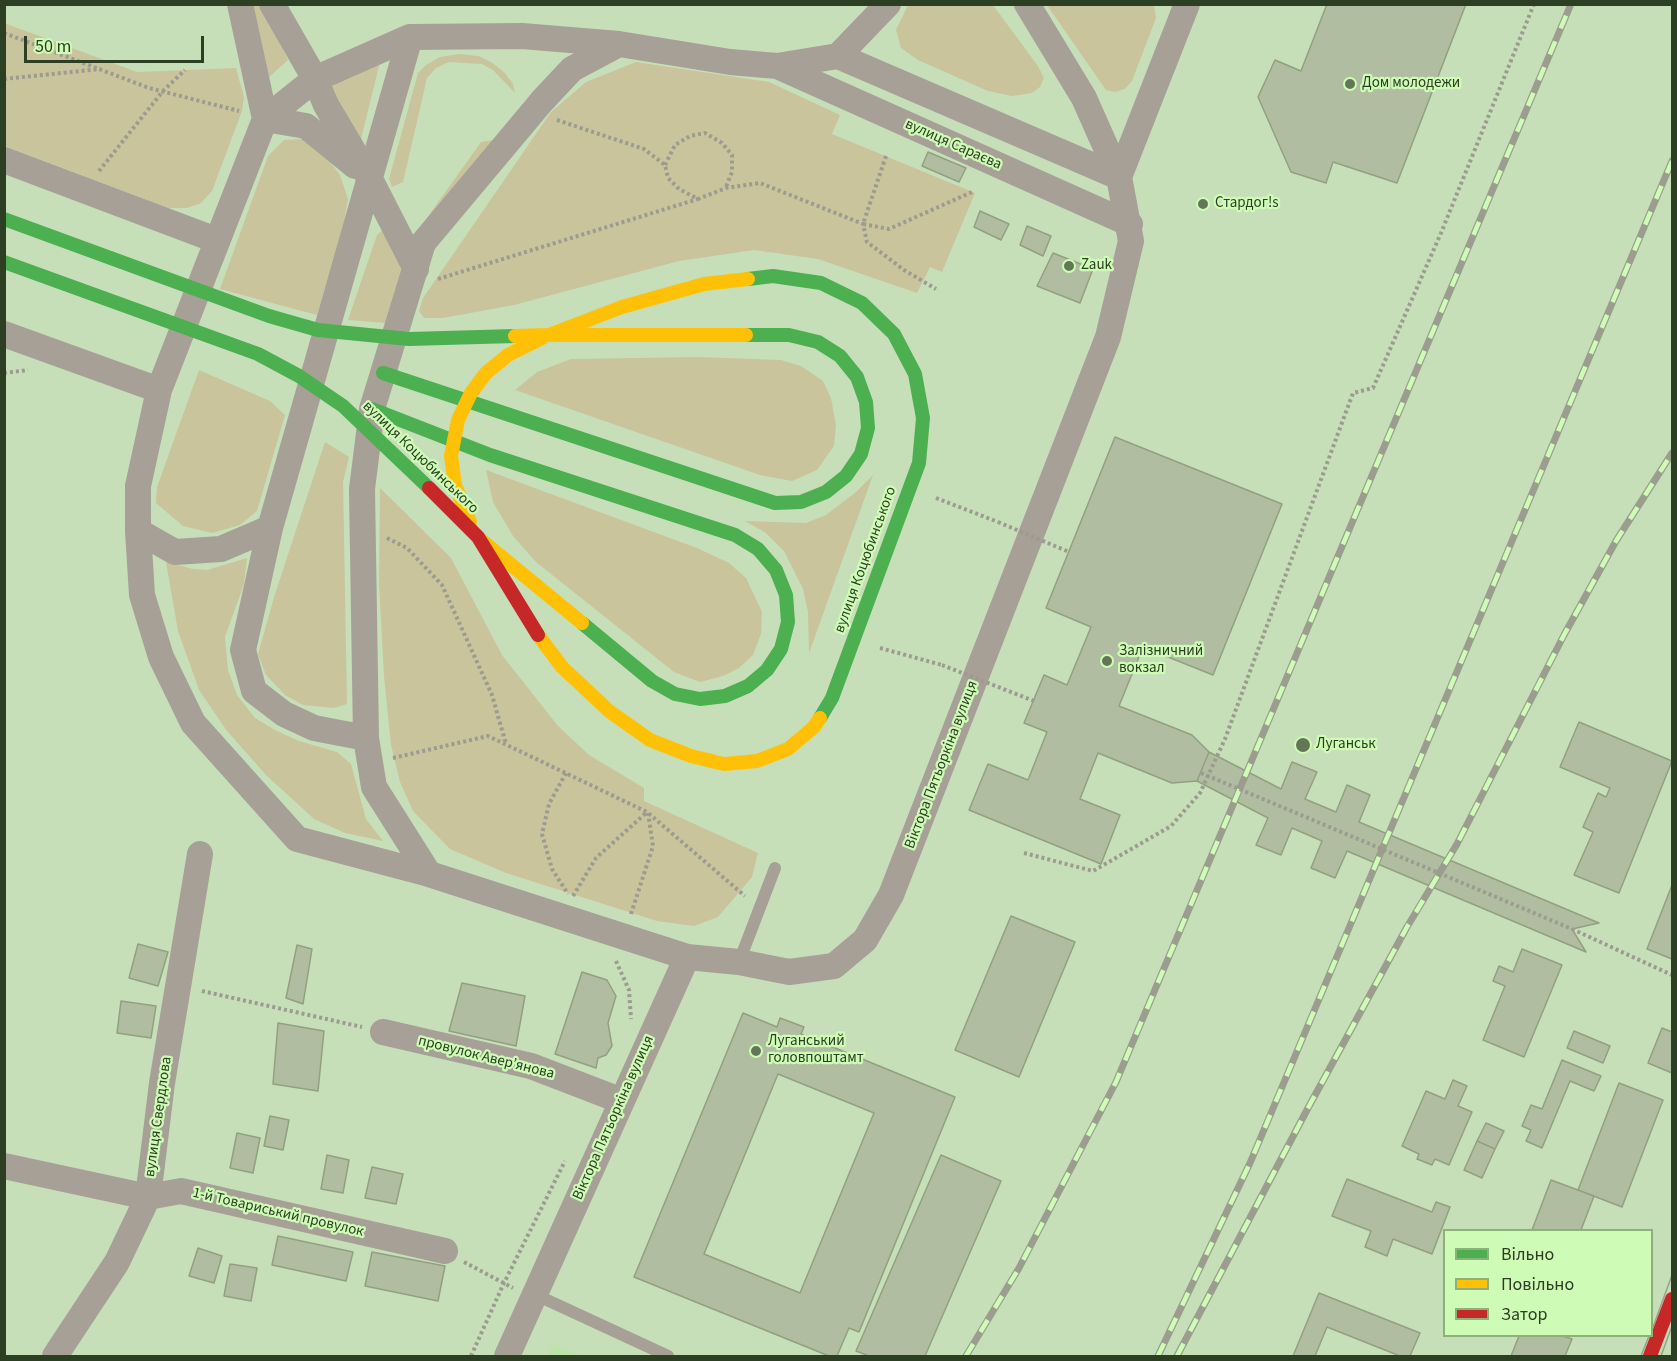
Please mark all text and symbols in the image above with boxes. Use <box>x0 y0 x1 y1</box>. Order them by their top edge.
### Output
scale bar <box>27 24 207 62</box>
text: 50 m <box>35 34 71 59</box>
place label: Дом молодежи <box>1362 75 1460 93</box>
marker: Дом молодежи <box>1343 77 1357 91</box>
street label: вулиця Сараєва <box>902 116 1004 174</box>
place label: Стардог!s <box>1215 195 1279 213</box>
marker: Стардог!s <box>1196 197 1210 211</box>
place label: Zauk <box>1081 257 1112 275</box>
marker: Zauk <box>1062 259 1076 273</box>
street label: вулиця Коцюбинського <box>358 398 482 518</box>
street label: вулиця Коцюбинського <box>831 484 901 636</box>
place label: Залізничний вокзал <box>1119 643 1203 678</box>
marker: Залізничний вокзал <box>1100 654 1114 668</box>
street label: Віктора Пятьоркіна вулиця <box>902 679 982 851</box>
marker: Луганськ <box>1294 736 1312 754</box>
place label: Луганськ <box>1316 736 1376 754</box>
street label: провулок Авер’янова <box>416 1032 556 1084</box>
street label: Віктора Пятьоркіна вулиця <box>569 1033 659 1203</box>
place label: Луганський головпоштамт <box>768 1033 864 1068</box>
marker: Луганський головпоштамт <box>749 1044 763 1058</box>
street label: вулиця Свердлова <box>142 1056 176 1178</box>
street label: 1-й Товариський провулок <box>191 1185 365 1241</box>
legend <box>1443 1229 1653 1337</box>
text: Вільно <box>1501 1242 1554 1267</box>
text: Повільно <box>1501 1272 1574 1297</box>
text: Затор <box>1501 1302 1548 1327</box>

